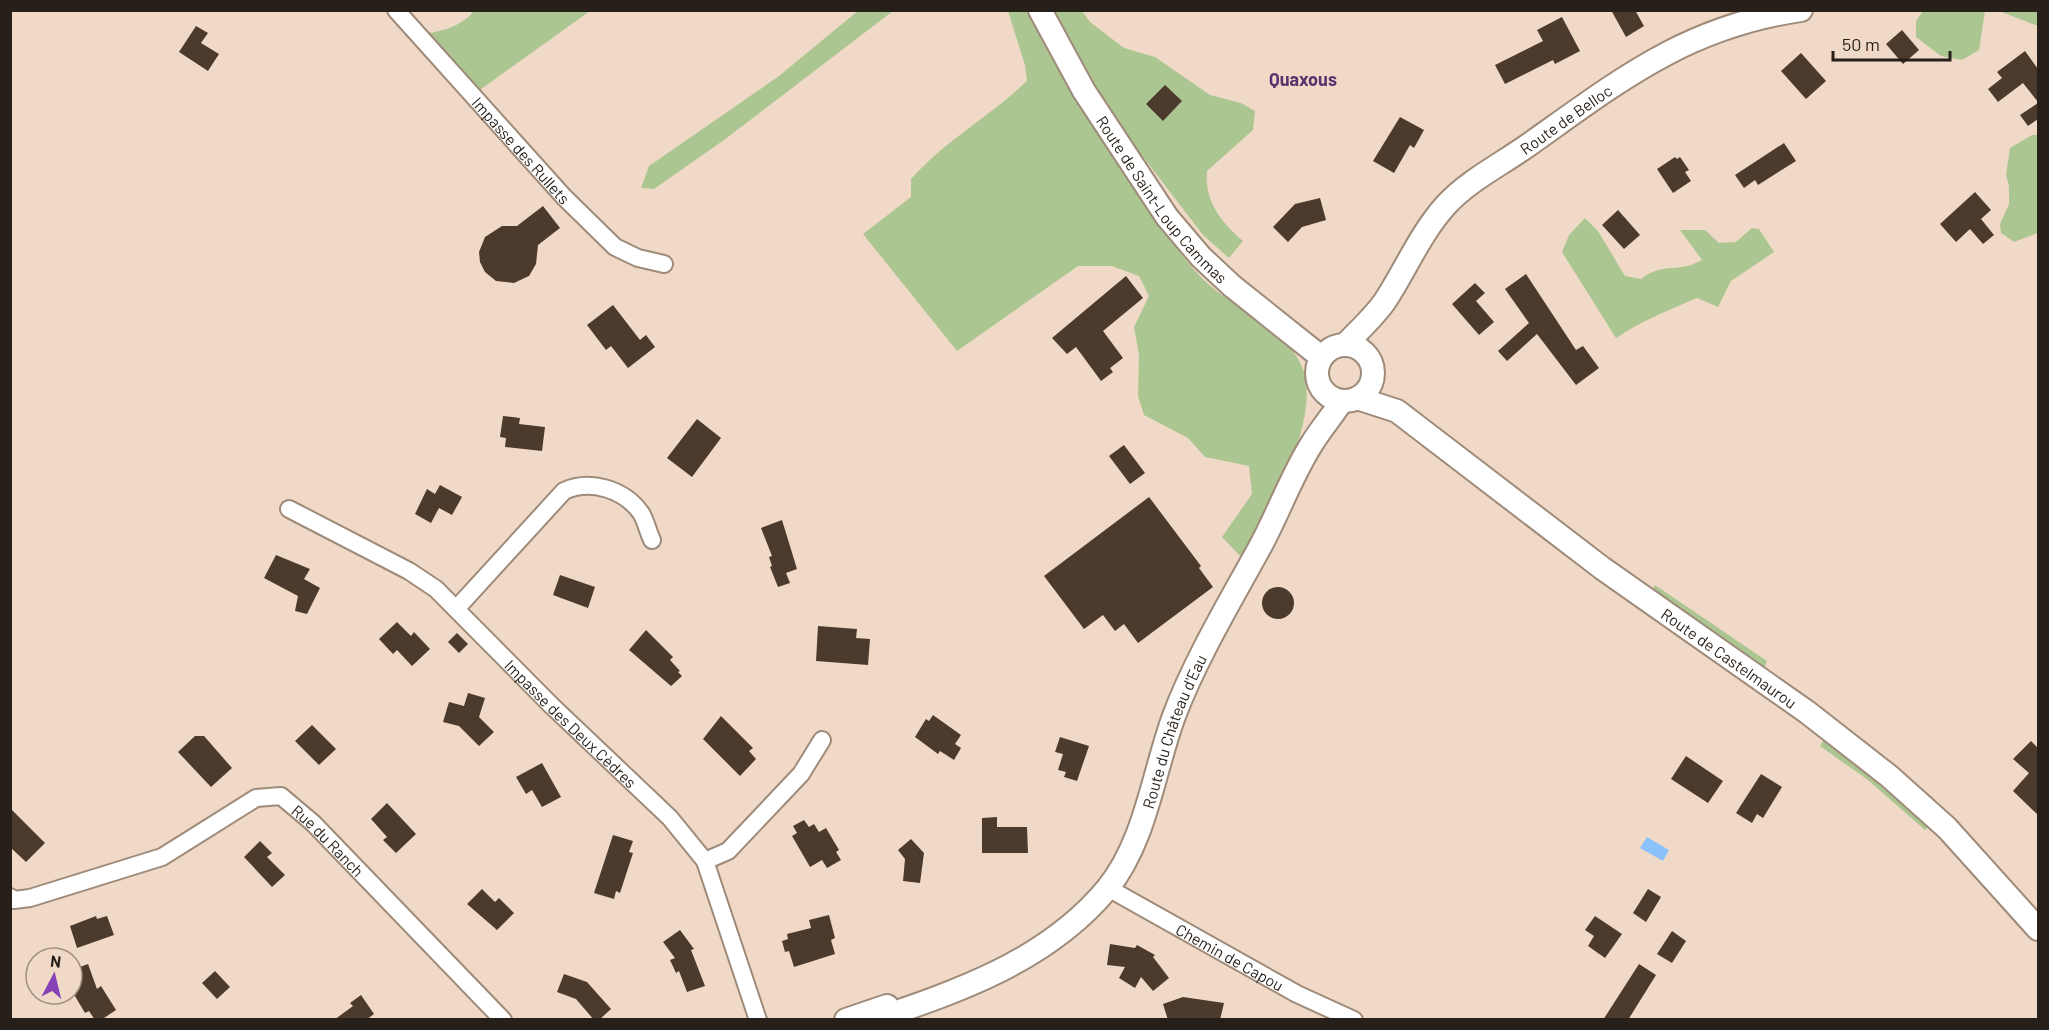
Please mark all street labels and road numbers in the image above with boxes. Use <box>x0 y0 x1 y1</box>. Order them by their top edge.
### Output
street label: Route de Belloc <box>1516 80 1615 158</box>
street label: Impasse des Rullets <box>469 93 574 207</box>
street label: Route de Saint-Loup Cammas <box>1093 112 1232 287</box>
street label: Route de Castelmaurou <box>1658 603 1801 712</box>
street label: Route du Château d'Eau <box>1138 651 1210 811</box>
street label: Impasse des Deux Cèdres <box>501 655 641 791</box>
street label: Rue du Ranch <box>288 800 368 880</box>
street label: Chemin de Capou <box>1173 919 1287 994</box>

